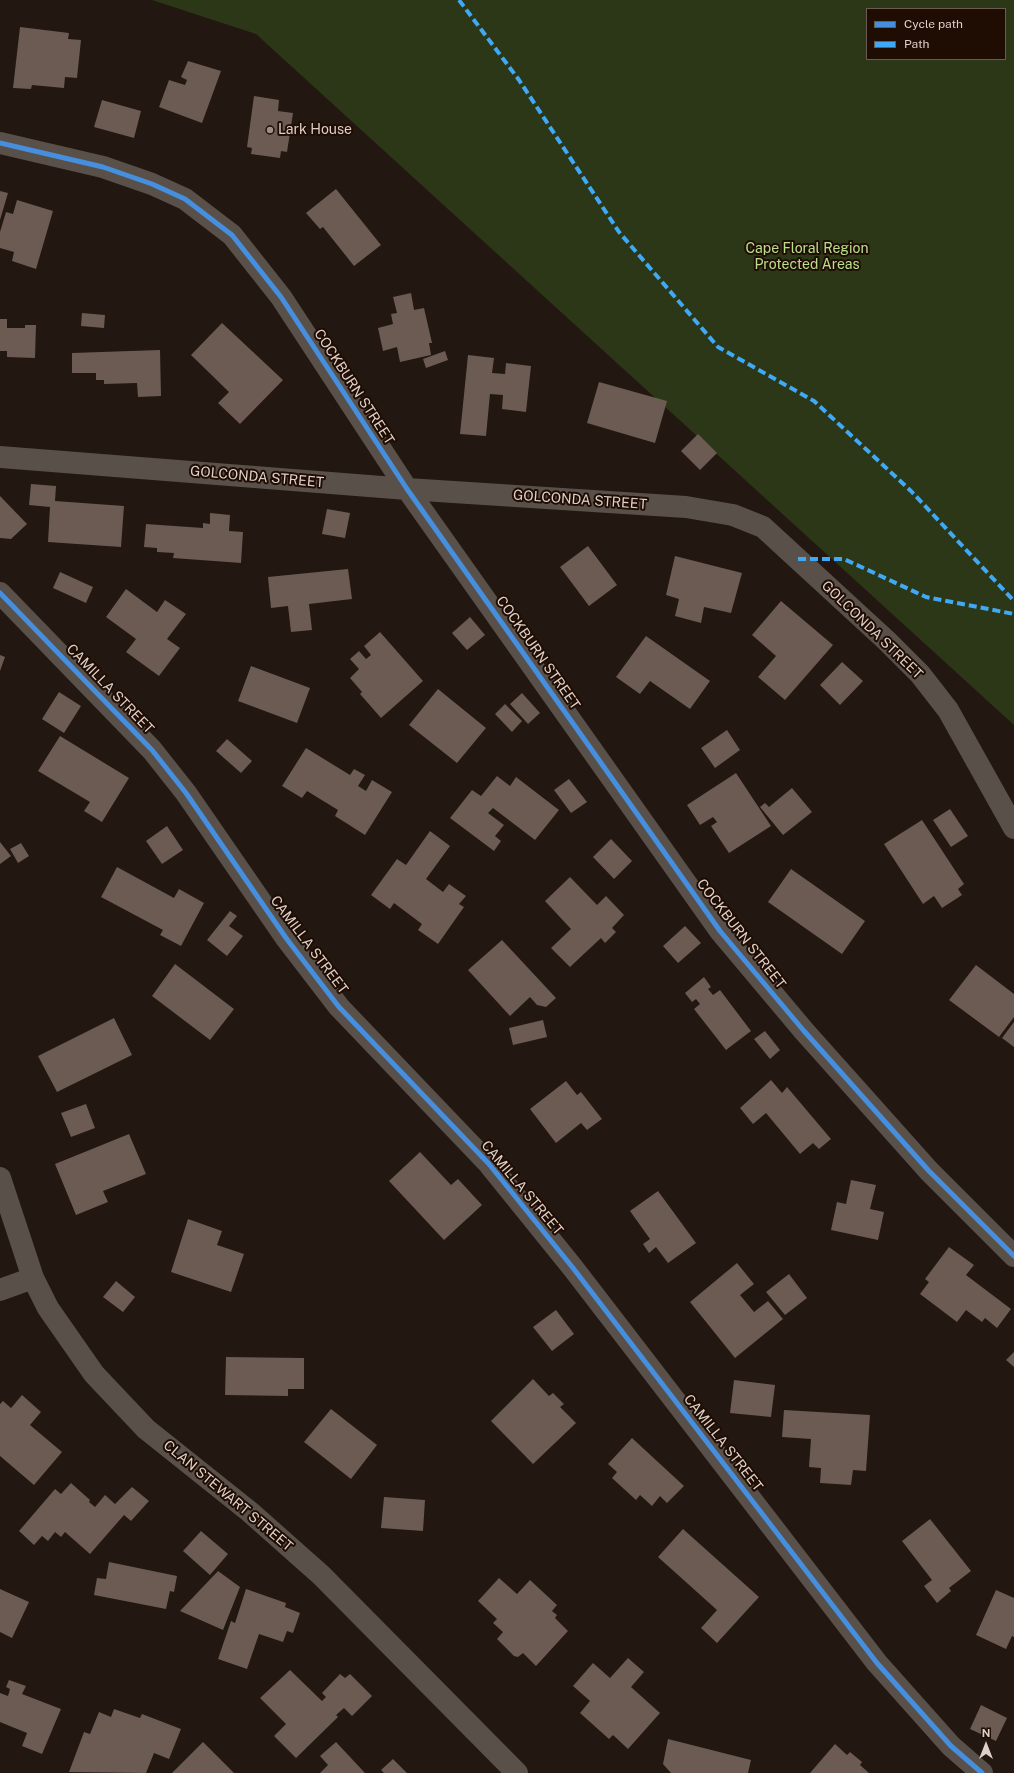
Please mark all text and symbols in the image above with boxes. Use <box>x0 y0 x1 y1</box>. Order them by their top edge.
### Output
legend <box>866 8 1006 60</box>
text: Cycle path <box>904 17 963 31</box>
text: Path <box>904 37 930 51</box>
place label: Lark House <box>278 122 352 138</box>
marker: Lark House <box>265 125 275 135</box>
park label: Cape Floral Region Protected Areas <box>746 241 868 274</box>
street label: COCKBURN STREET <box>310 326 398 448</box>
street label: GOLCONDA STREET <box>189 463 325 491</box>
street label: GOLCONDA STREET <box>512 487 648 513</box>
street label: GOLCONDA STREET <box>818 577 926 683</box>
street label: COCKBURN STREET <box>493 593 583 713</box>
street label: CAMILLA STREET <box>63 641 157 737</box>
street label: COCKBURN STREET <box>693 876 789 992</box>
street label: CAMILLA STREET <box>267 893 351 997</box>
street label: CAMILLA STREET <box>478 1137 566 1239</box>
street label: CAMILLA STREET <box>680 1391 766 1495</box>
street label: CLAN STEWART STREET <box>160 1437 296 1555</box>
north arrow <box>966 1725 1006 1765</box>
text: N <box>982 1727 990 1739</box>

